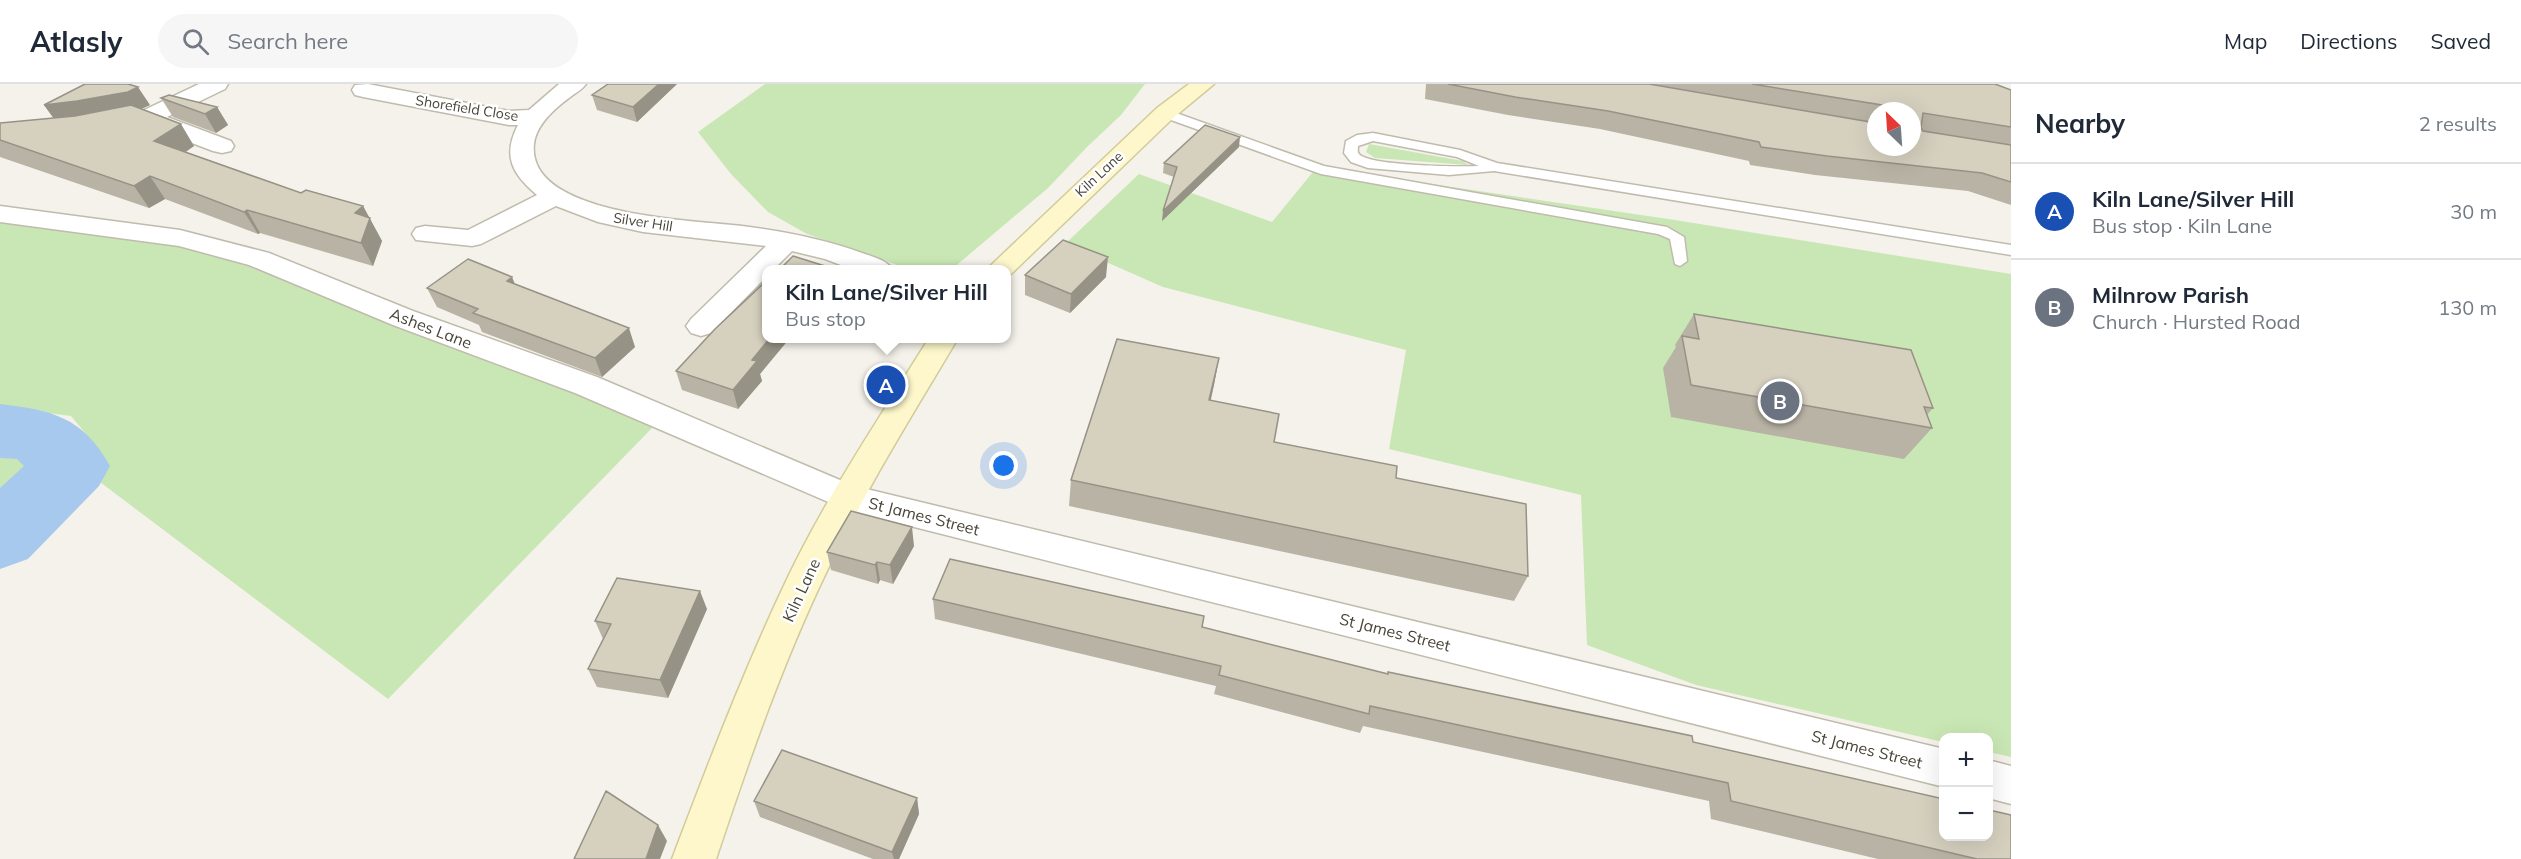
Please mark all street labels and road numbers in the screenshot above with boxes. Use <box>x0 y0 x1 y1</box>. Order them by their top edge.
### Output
street label: Shorefield Close <box>414 91 520 125</box>
street label: Kiln Lane <box>1071 147 1127 201</box>
street label: Silver Hill <box>612 208 674 236</box>
street label: Ashes Lane <box>387 303 475 353</box>
street label: St James Street <box>866 493 982 540</box>
street label: Kiln Lane <box>778 555 824 625</box>
street label: St James Street <box>1337 609 1453 656</box>
street label: St James Street <box>1809 726 1925 773</box>

